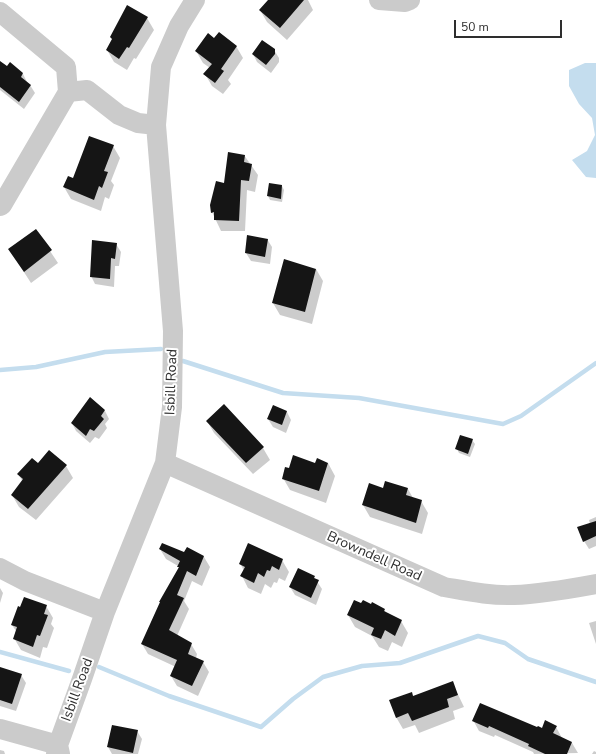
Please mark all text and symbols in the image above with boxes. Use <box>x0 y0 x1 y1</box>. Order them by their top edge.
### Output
scale bar <box>456 12 564 38</box>
text: 50 m <box>461 19 489 35</box>
street label: Isbill Road <box>162 349 182 415</box>
street label: Browndell Road <box>324 529 424 585</box>
street label: Isbill Road <box>59 656 97 724</box>

